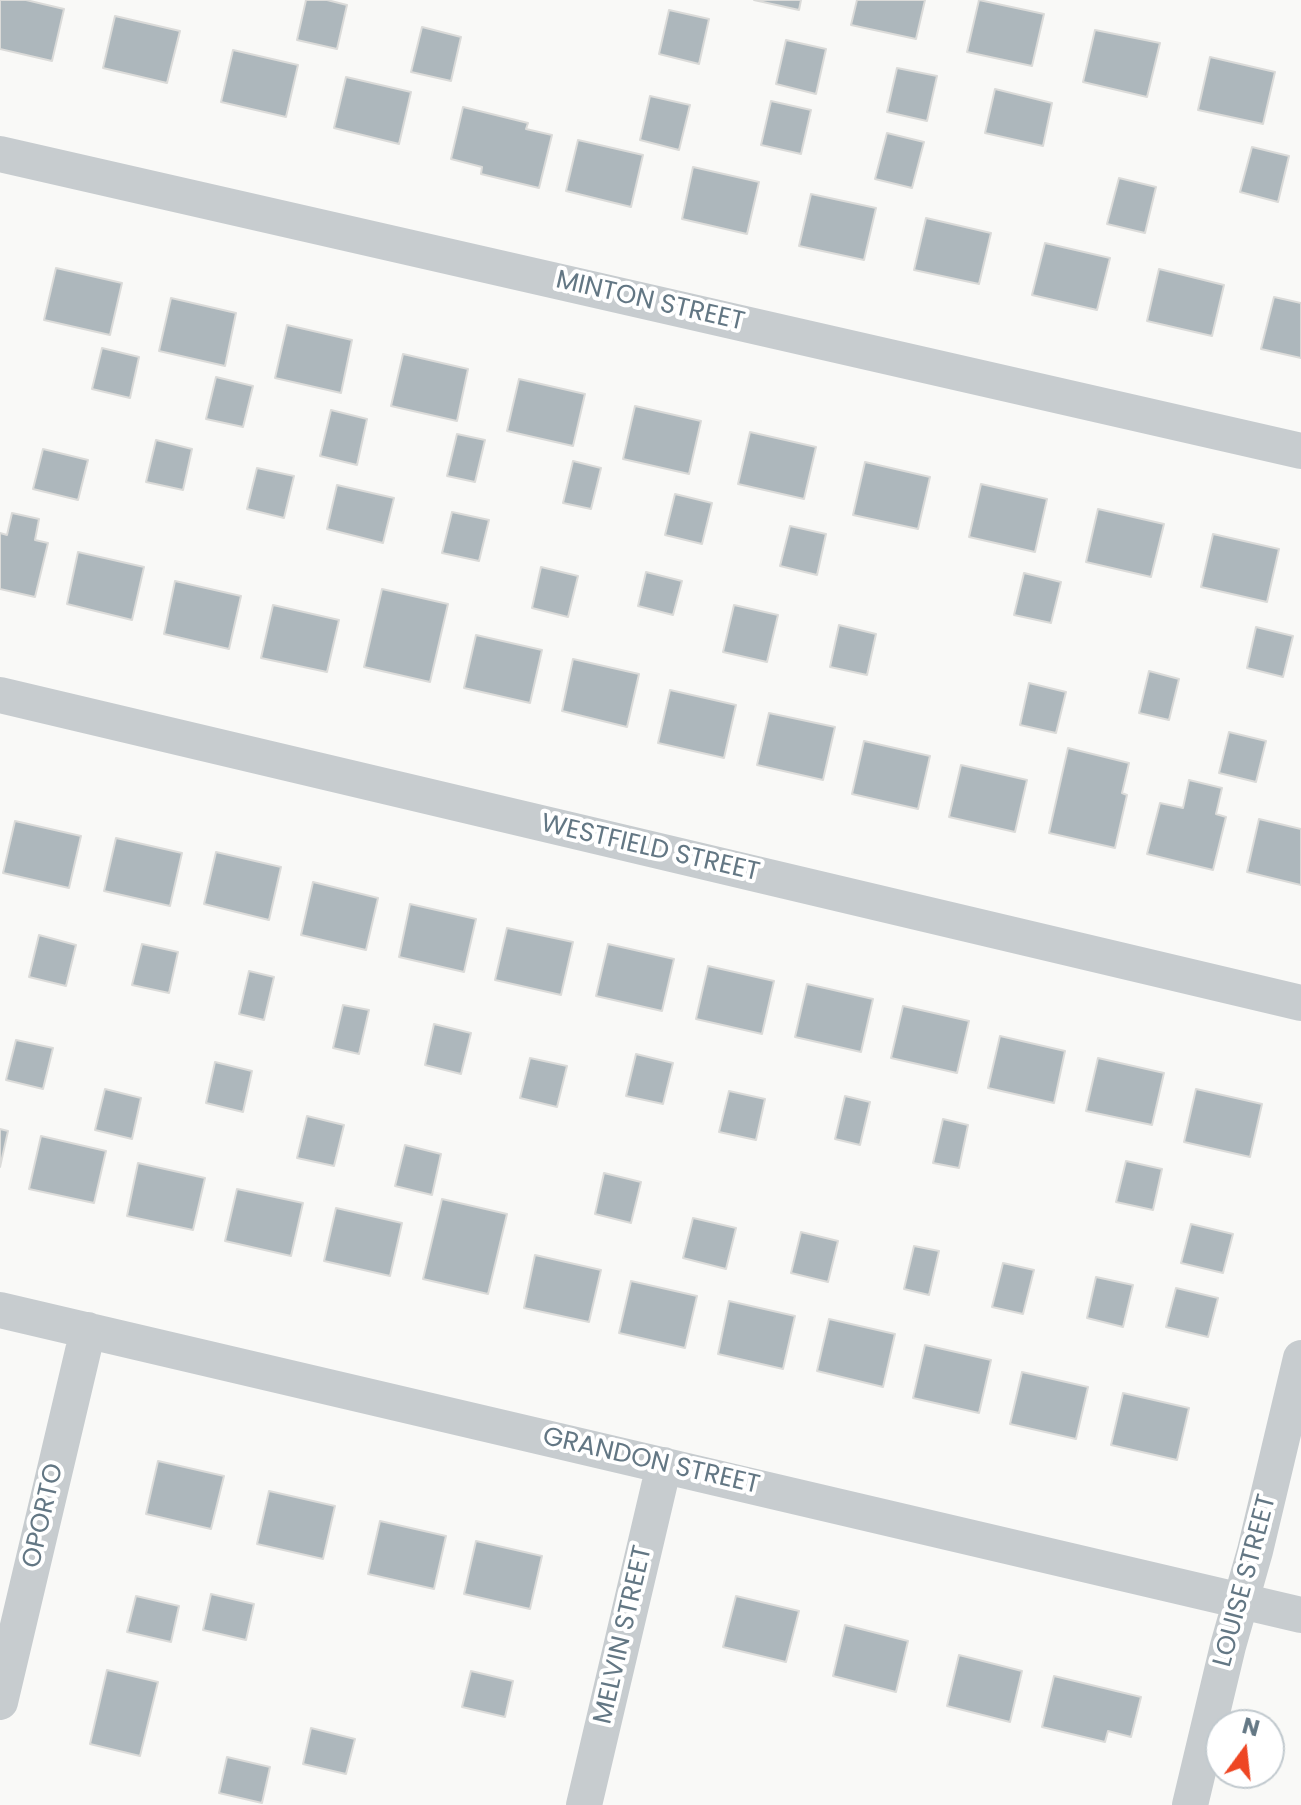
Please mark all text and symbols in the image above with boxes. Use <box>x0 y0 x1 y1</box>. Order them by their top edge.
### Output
street label: MINTON STREET <box>553 265 747 339</box>
street label: WESTFIELD STREET <box>538 809 762 889</box>
street label: GRANDON STREET <box>539 1422 763 1502</box>
street label: OPORTO <box>17 1461 71 1571</box>
street label: LOUISE STREET <box>1208 1491 1284 1671</box>
street label: MELVIN STREET <box>588 1543 660 1727</box>
north arrow <box>1205 1709 1285 1789</box>
text: N <box>1239 1710 1263 1744</box>

